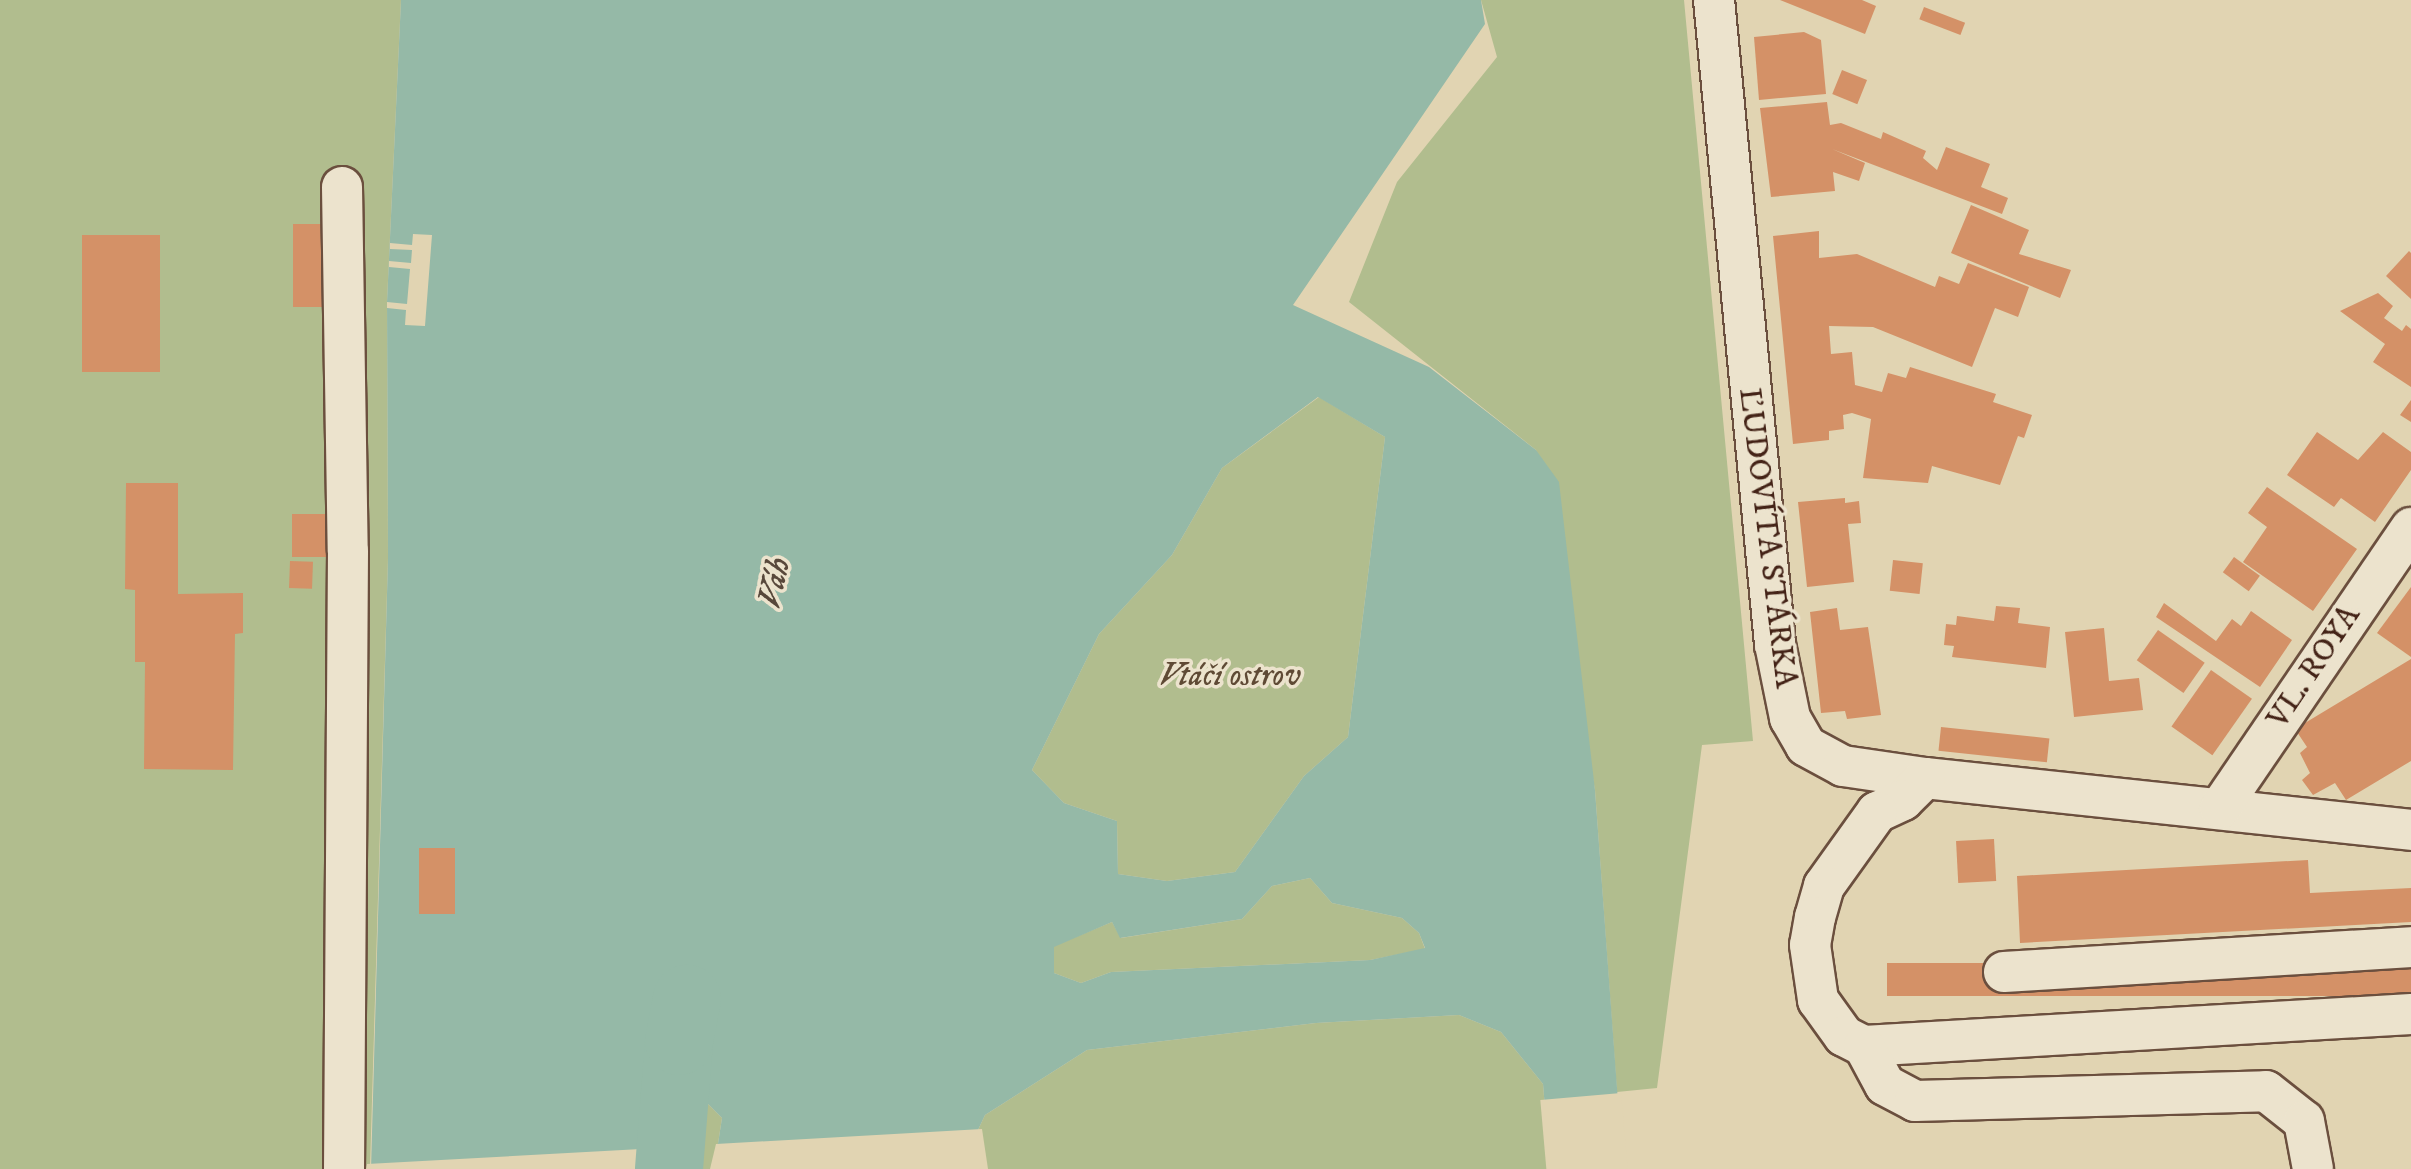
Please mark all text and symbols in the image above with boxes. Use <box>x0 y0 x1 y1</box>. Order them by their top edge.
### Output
street label: ĽUDOVÍTA STÁRKA <box>1730 386 1804 690</box>
water label: Váh <box>750 554 800 612</box>
street label: VL. ROYA <box>2259 598 2369 736</box>
park label: Vtáčí ostrov <box>1159 657 1301 695</box>

